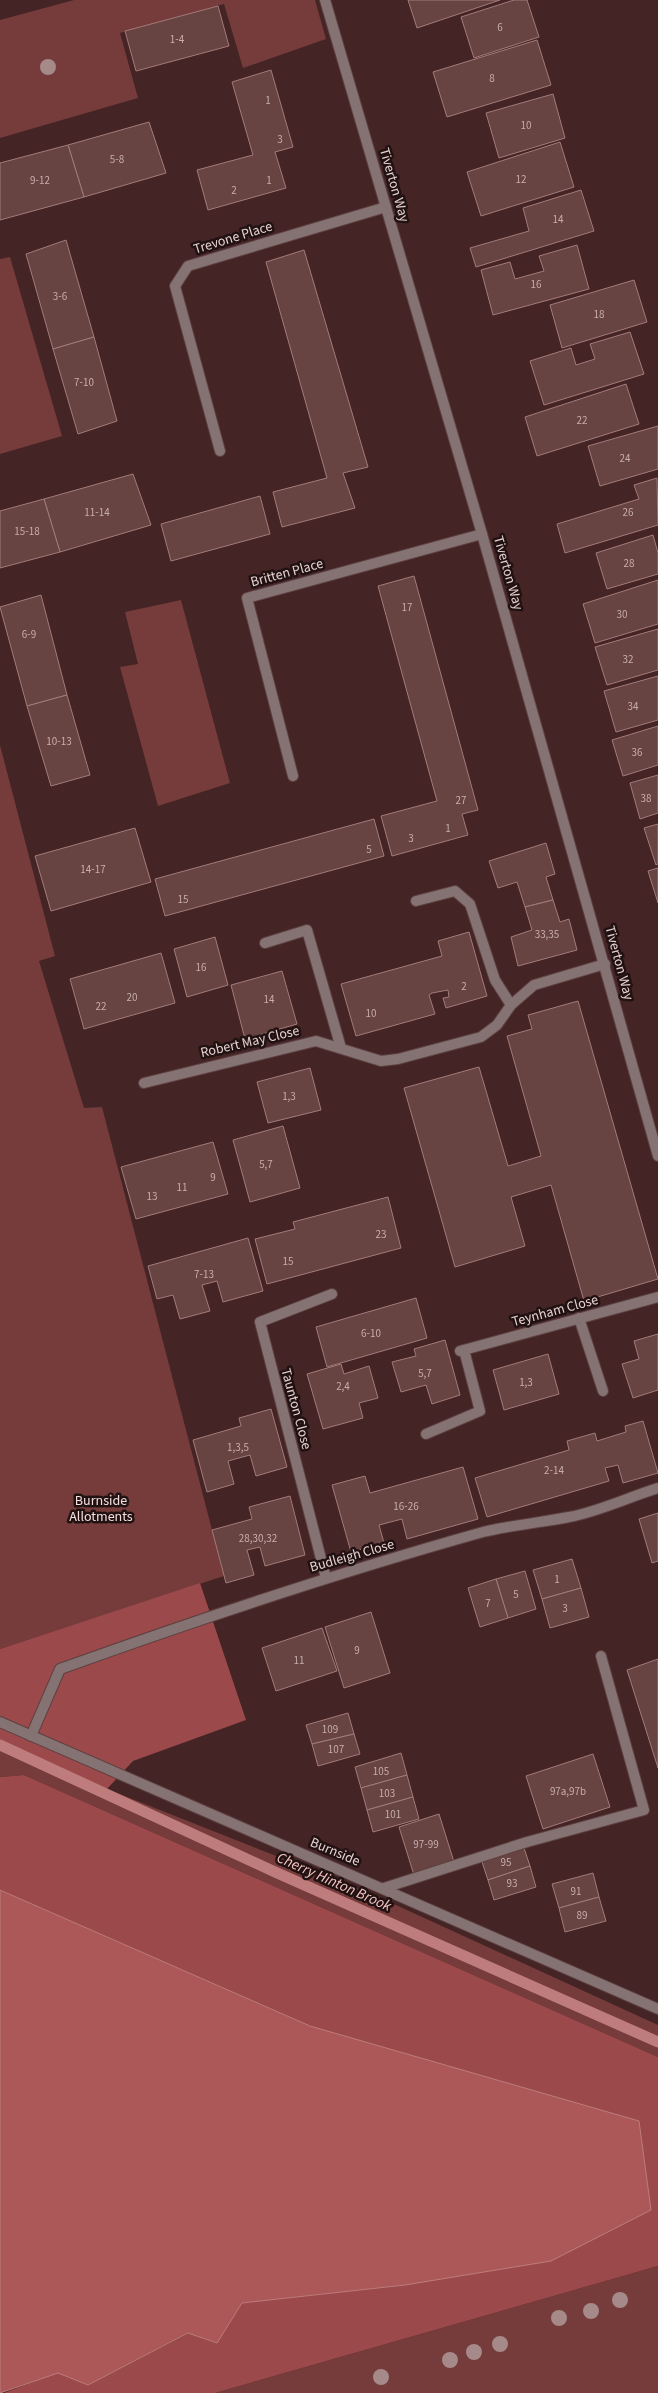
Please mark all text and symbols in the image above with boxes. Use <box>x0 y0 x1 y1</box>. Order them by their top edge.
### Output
house number: 6 <box>497 20 503 35</box>
house number: 1-4 <box>170 32 185 47</box>
house number: 8 <box>489 71 495 86</box>
house number: 1 <box>265 93 271 108</box>
house number: 10 <box>521 118 531 133</box>
house number: 3 <box>277 132 283 147</box>
street label: Tiverton Way <box>374 146 414 225</box>
house number: 5-8 <box>110 152 125 167</box>
house number: 12 <box>516 172 526 187</box>
house number: 9-12 <box>30 173 50 188</box>
house number: 1 <box>266 173 272 188</box>
house number: 2 <box>231 183 237 198</box>
house number: 14 <box>553 212 564 227</box>
street label: Trevone Place <box>191 216 275 260</box>
house number: 16 <box>531 277 542 292</box>
house number: 3-6 <box>53 289 68 304</box>
house number: 18 <box>594 307 605 322</box>
house number: 7-10 <box>74 375 94 390</box>
house number: 22 <box>577 413 587 428</box>
house number: 24 <box>620 451 631 466</box>
house number: 11-14 <box>84 505 110 520</box>
house number: 26 <box>623 505 634 520</box>
house number: 15-18 <box>14 524 40 539</box>
street label: Tiverton Way <box>488 534 528 613</box>
street label: Britten Place <box>248 554 326 592</box>
house number: 28 <box>624 556 635 571</box>
house number: 17 <box>402 600 412 615</box>
house number: 30 <box>617 607 627 622</box>
house number: 6-9 <box>22 627 36 642</box>
house number: 32 <box>623 652 633 667</box>
house number: 34 <box>628 699 639 714</box>
house number: 10-13 <box>46 734 72 749</box>
house number: 36 <box>632 745 643 760</box>
house number: 38 <box>641 791 652 806</box>
house number: 27 <box>456 793 466 808</box>
house number: 1 <box>445 821 451 836</box>
house number: 3 <box>408 831 414 846</box>
house number: 5 <box>366 842 372 857</box>
house number: 14-17 <box>80 862 106 877</box>
house number: 15 <box>178 892 188 907</box>
street label: Tiverton Way <box>599 924 639 1003</box>
house number: 33,35 <box>535 927 559 942</box>
house number: 16 <box>196 960 207 975</box>
house number: 2 <box>461 979 467 994</box>
house number: 20 <box>127 990 137 1005</box>
house number: 14 <box>264 992 275 1007</box>
house number: 22 <box>96 999 106 1014</box>
house number: 10 <box>366 1006 376 1021</box>
street label: Robert May Close <box>199 1021 302 1063</box>
house number: 1,3 <box>282 1089 296 1104</box>
house number: 5,7 <box>259 1157 273 1172</box>
house number: 9 <box>210 1170 216 1185</box>
house number: 11 <box>177 1180 187 1195</box>
house number: 13 <box>147 1189 157 1204</box>
house number: 23 <box>376 1227 386 1242</box>
house number: 15 <box>283 1254 293 1269</box>
house number: 7-13 <box>194 1267 214 1282</box>
street label: Teynham Close <box>510 1290 601 1332</box>
house number: 6-10 <box>361 1326 381 1341</box>
street label: Taunton Close <box>276 1366 316 1452</box>
house number: 5,7 <box>418 1366 432 1381</box>
house number: 1,3 <box>519 1375 533 1390</box>
house number: 2,4 <box>336 1379 350 1394</box>
house number: 1,3,5 <box>227 1440 249 1455</box>
house number: 2-14 <box>544 1463 564 1478</box>
park label: Burnside Allotments <box>69 1491 133 1527</box>
house number: 16-26 <box>393 1499 419 1514</box>
house number: 28,30,32 <box>239 1531 277 1546</box>
street label: Budleigh Close <box>307 1534 397 1578</box>
house number: 1 <box>554 1572 560 1587</box>
house number: 5 <box>513 1587 519 1602</box>
house number: 7 <box>485 1596 491 1611</box>
house number: 3 <box>562 1601 568 1616</box>
house number: 9 <box>354 1643 360 1658</box>
house number: 11 <box>294 1653 304 1668</box>
house number: 109 <box>322 1722 338 1737</box>
house number: 107 <box>328 1742 344 1757</box>
house number: 105 <box>373 1764 389 1779</box>
house number: 97a,97b <box>550 1784 586 1799</box>
house number: 103 <box>379 1786 395 1801</box>
house number: 101 <box>385 1807 401 1822</box>
street label: Burnside <box>307 1833 363 1871</box>
house number: 97-99 <box>413 1837 439 1852</box>
water label: Cherry Hinton Brook <box>273 1847 395 1917</box>
house number: 95 <box>501 1855 511 1870</box>
house number: 93 <box>507 1876 517 1891</box>
house number: 91 <box>571 1884 581 1899</box>
house number: 89 <box>577 1908 587 1923</box>

